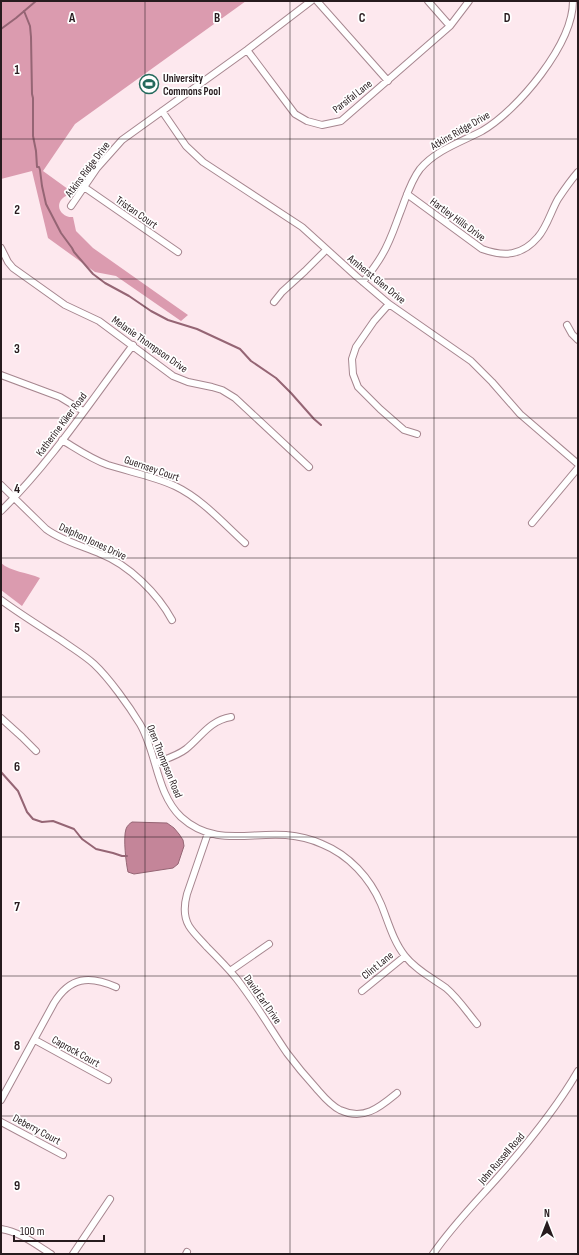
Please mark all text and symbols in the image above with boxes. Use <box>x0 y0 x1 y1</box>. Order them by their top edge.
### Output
text: A <box>68 10 76 26</box>
text: B <box>214 10 220 26</box>
text: C <box>359 10 366 26</box>
text: D <box>504 10 511 26</box>
text: 1 <box>14 62 20 78</box>
place label: University Commons Pool <box>163 72 220 98</box>
sports icon: University Commons Pool <box>138 73 160 95</box>
street label: Parsifal Lane <box>330 77 375 116</box>
street label: Atkins Ridge Drive <box>427 108 492 153</box>
street label: Atkins Ridge Drive <box>62 139 113 200</box>
street label: Tristan Court <box>113 193 161 232</box>
street label: Hartley Hills Drive <box>427 195 488 244</box>
text: 2 <box>14 202 20 218</box>
street label: Amherst Glen Drive <box>344 251 408 307</box>
street label: Melanie Thompson Drive <box>109 313 190 375</box>
text: 3 <box>14 341 20 357</box>
street label: Katherine Kiker Road <box>33 390 90 459</box>
street label: Guernsey Court <box>122 453 182 484</box>
text: 4 <box>14 481 20 497</box>
street label: Dalphon Jones Drive <box>57 520 129 563</box>
text: 5 <box>14 620 20 636</box>
street label: Oren Thompson Road <box>144 723 185 800</box>
text: 6 <box>14 759 20 775</box>
text: 7 <box>14 899 20 915</box>
street label: Clint Lane <box>359 949 396 982</box>
street label: David Earl Drive <box>241 972 284 1026</box>
street label: Caprock Court <box>49 1033 103 1070</box>
text: 8 <box>14 1038 20 1054</box>
street label: Deberry Court <box>11 1111 63 1148</box>
street label: John Russell Road <box>475 1130 528 1188</box>
text: 9 <box>14 1178 20 1194</box>
north arrow <box>527 1203 567 1243</box>
text: N <box>544 1207 550 1220</box>
scale bar <box>14 1217 104 1243</box>
text: 100 m <box>20 1224 45 1239</box>

